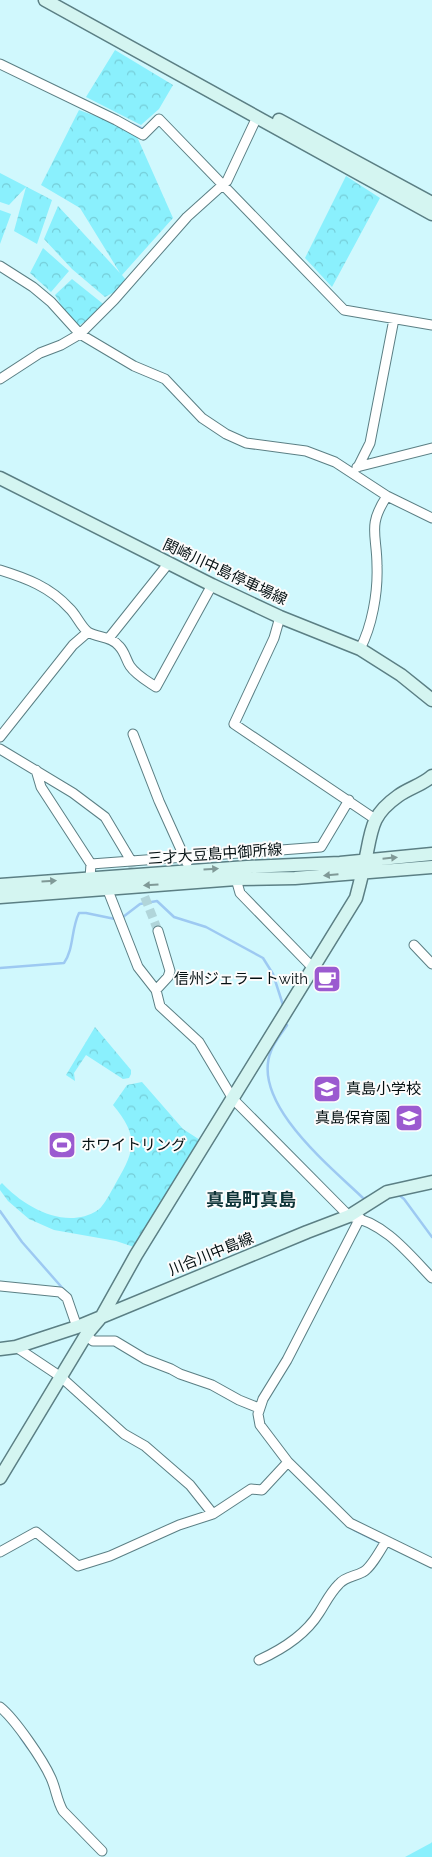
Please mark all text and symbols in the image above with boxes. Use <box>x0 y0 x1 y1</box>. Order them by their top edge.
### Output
street label: 関崎川中島停車場線 <box>160 535 290 609</box>
street label: 三才大豆島中御所線 <box>147 840 283 868</box>
one-way arrow <box>383 854 399 862</box>
one-way arrow <box>203 865 219 873</box>
one-way arrow <box>323 872 339 880</box>
one-way arrow <box>41 877 57 885</box>
one-way arrow <box>143 882 159 890</box>
cafe icon: 信州ジェラートwith <box>312 964 342 994</box>
place label: 信州ジェラートwith <box>174 970 308 988</box>
school or university icon: 真島小学校 <box>312 1074 342 1104</box>
place label: 真島小学校 <box>346 1080 421 1098</box>
school or university icon: 真島保育園 <box>394 1103 424 1133</box>
place label: 真島保育園 <box>315 1109 390 1127</box>
sports icon: ホワイトリング <box>47 1130 77 1160</box>
place label: ホワイトリング <box>81 1136 186 1154</box>
district label: 真島町真島 <box>206 1189 296 1210</box>
street label: 川合川中島線 <box>166 1229 256 1279</box>

